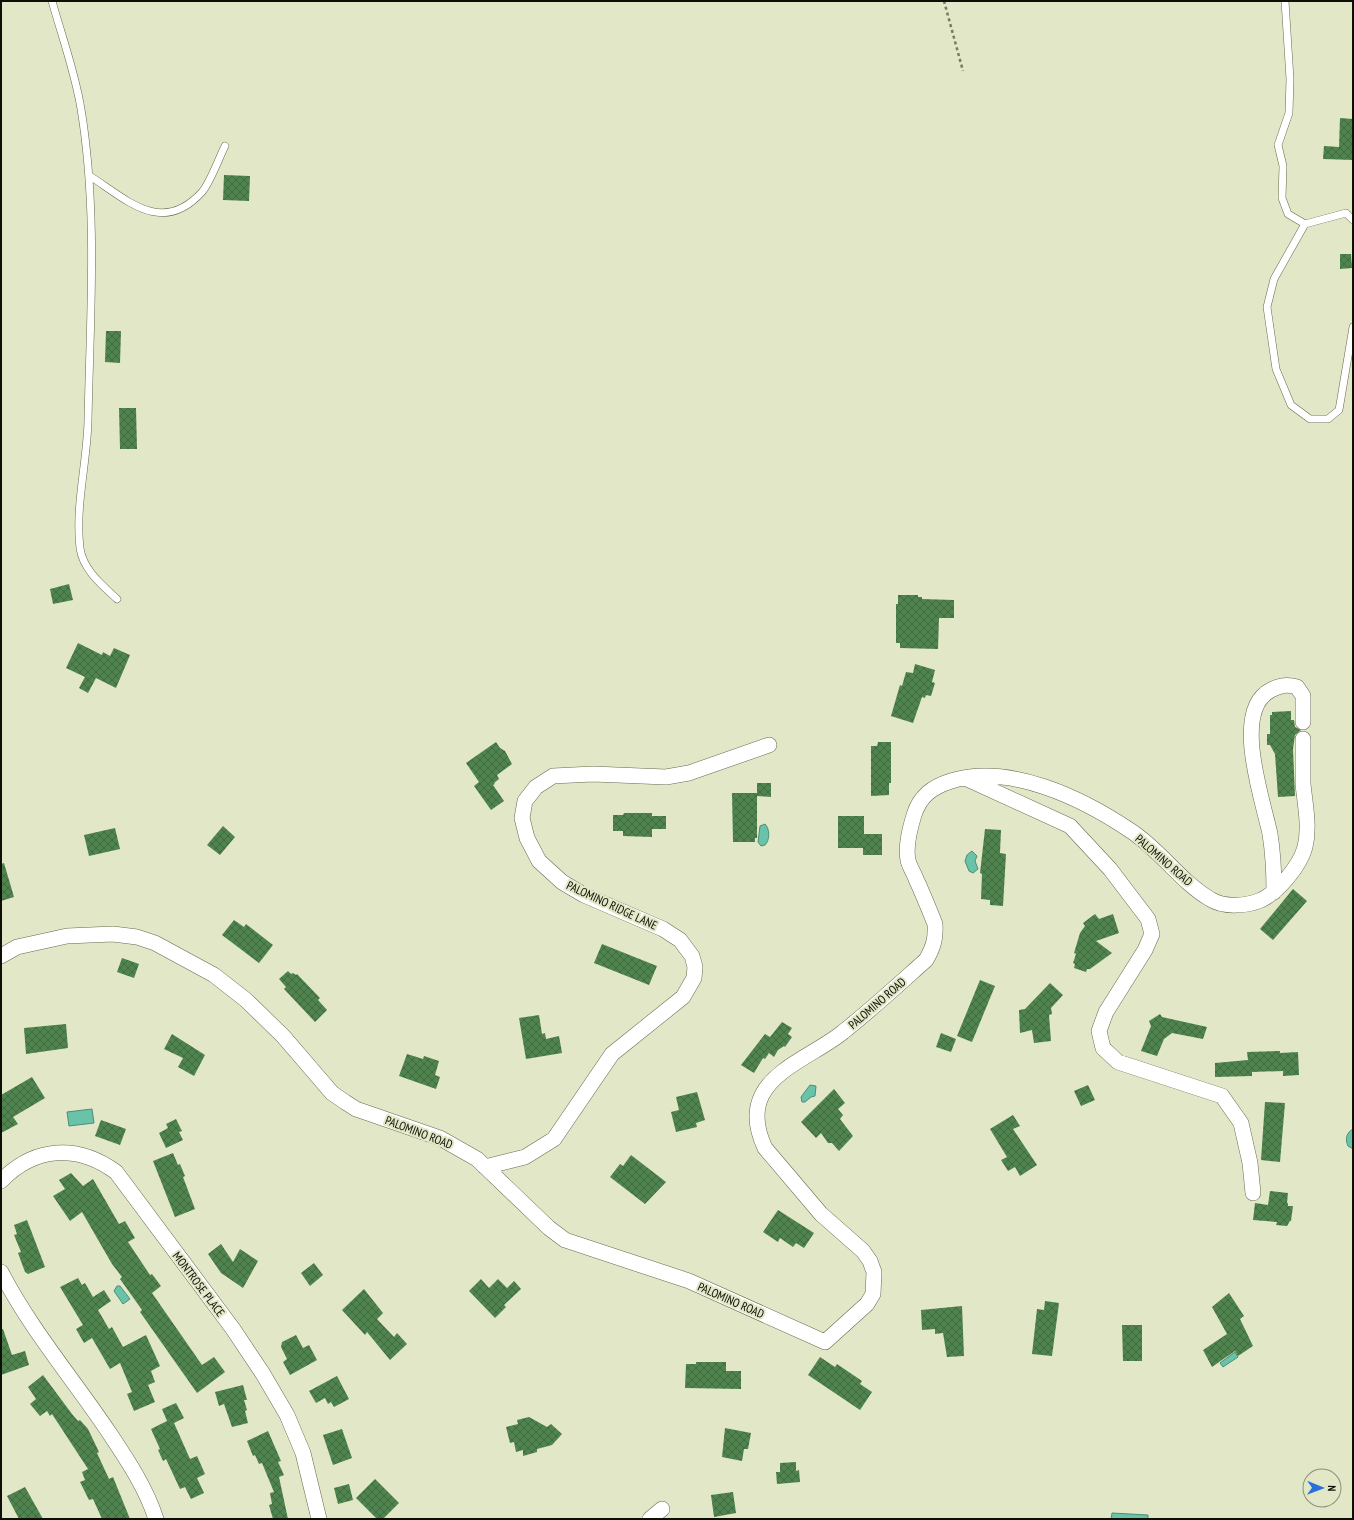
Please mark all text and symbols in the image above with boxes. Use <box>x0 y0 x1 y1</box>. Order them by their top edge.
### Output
street label: PALOMINO ROAD <box>1132 831 1196 889</box>
street label: PALOMINO RIDGE LANE <box>564 877 660 933</box>
street label: PALOMINO ROAD <box>845 974 909 1032</box>
street label: PALOMINO ROAD <box>383 1112 455 1152</box>
street label: MONTROSE PLACE <box>170 1249 228 1319</box>
street label: PALOMINO ROAD <box>695 1279 767 1321</box>
north arrow <box>1302 1468 1342 1508</box>
text: N <box>1325 1485 1339 1491</box>

